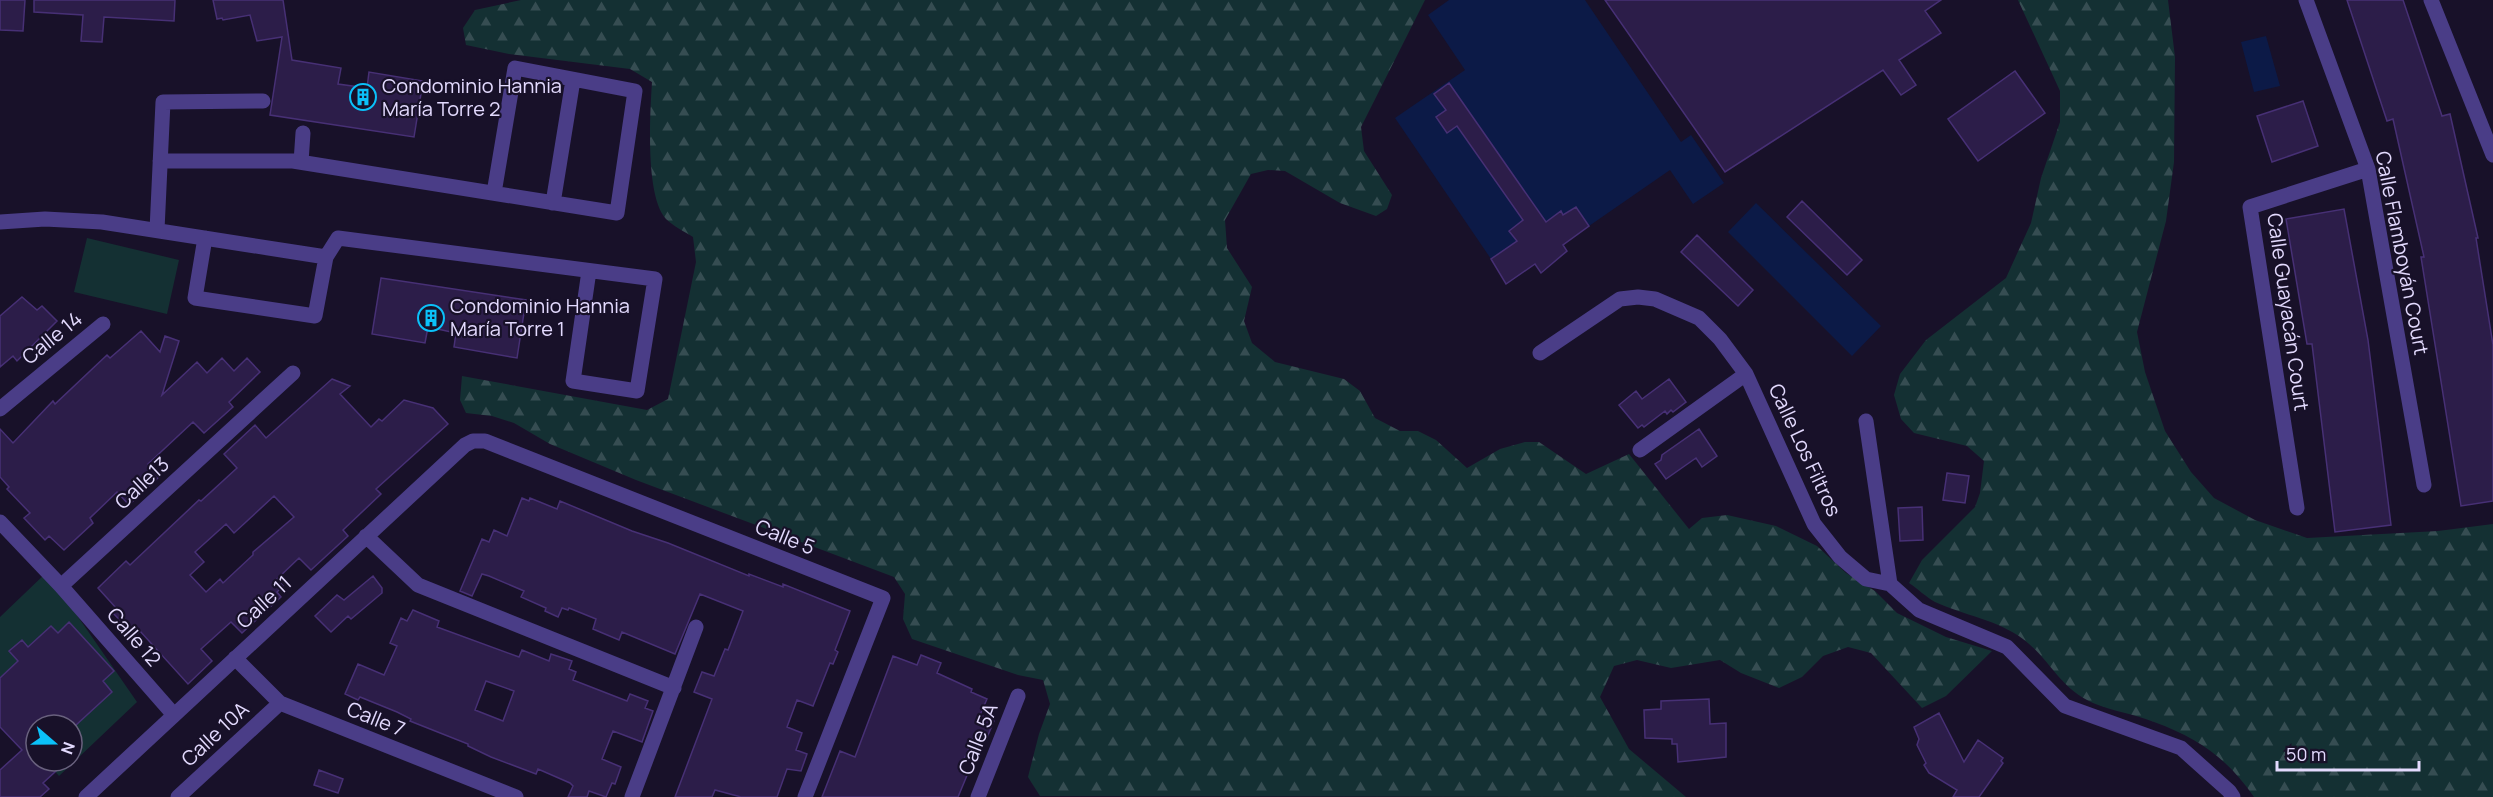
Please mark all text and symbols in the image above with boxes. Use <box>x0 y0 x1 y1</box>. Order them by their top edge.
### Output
place label: Condominio Hannia María Torre 2 <box>382 72 562 122</box>
building icon: Condominio Hannia María Torre 2 <box>348 82 378 112</box>
street label: Calle Flamboyán Court <box>2369 149 2435 357</box>
street label: Calle Guayacán Court <box>2261 211 2316 413</box>
place label: Condominio Hannia María Torre 1 <box>450 292 630 342</box>
building icon: Condominio Hannia María Torre 1 <box>416 303 446 333</box>
street label: Calle 14 <box>16 305 87 370</box>
street label: Calle Los Filtros <box>1763 379 1848 521</box>
street label: Calle13 <box>109 450 175 515</box>
street label: Calle 5 <box>751 512 819 561</box>
street label: Calle 11 <box>230 569 297 634</box>
street label: Calle 12 <box>101 602 167 672</box>
street label: Calle 10A <box>175 695 255 772</box>
street label: Calle 7 <box>343 695 409 742</box>
street label: Calle 5A <box>952 699 1004 779</box>
north arrow <box>24 713 84 773</box>
scale bar <box>2277 734 2420 772</box>
text: N <box>56 739 80 757</box>
text: 50 m <box>2286 742 2326 766</box>

